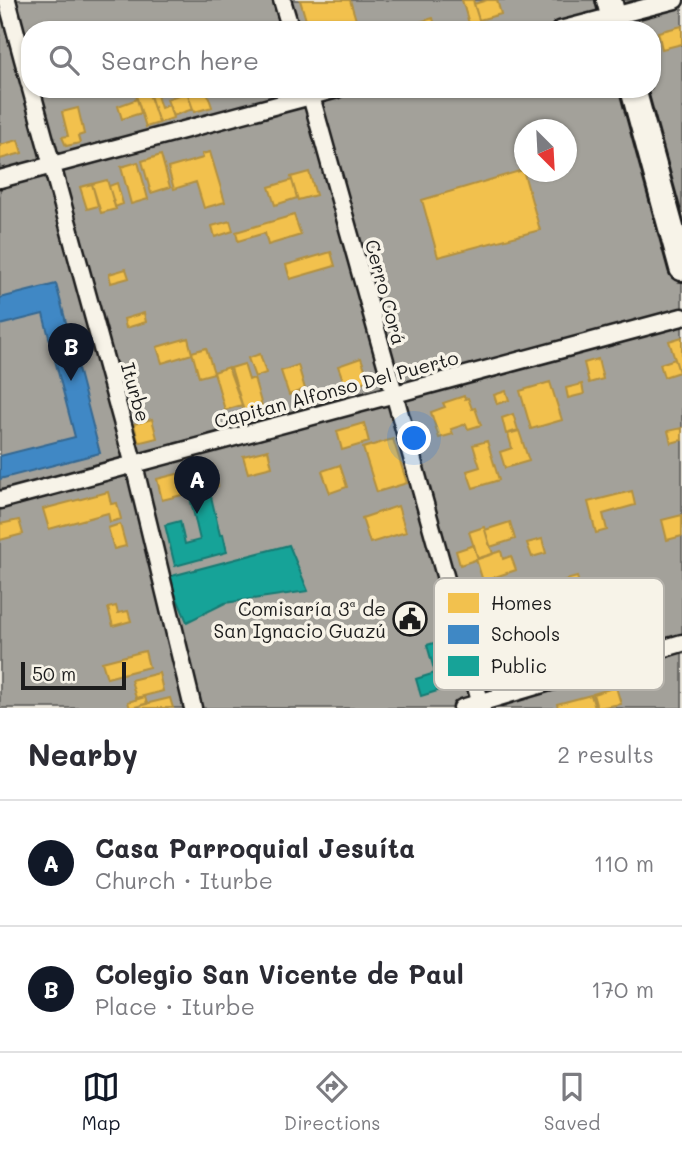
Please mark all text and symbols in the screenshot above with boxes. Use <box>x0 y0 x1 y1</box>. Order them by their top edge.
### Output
search box <box>21 21 661 98</box>
icon: search <box>45 41 83 79</box>
text: Search here <box>101 43 259 77</box>
north arrow <box>514 119 577 182</box>
street label: Cerro Corá <box>360 237 412 347</box>
pin: B <box>48 323 94 381</box>
street label: Capitan Alfonso Del Puerto <box>211 344 461 434</box>
street label: Iturbe <box>116 359 156 425</box>
your location <box>397 421 431 455</box>
pin: A <box>174 456 220 514</box>
legend <box>434 578 664 690</box>
text: Homes <box>491 590 552 615</box>
place label: Comisaría 3ª de San Ignacio Guazú <box>214 596 386 643</box>
public building icon: Comisaría 3ª de San Ignacio Guazú <box>391 600 429 638</box>
text: Schools <box>491 621 560 646</box>
text: Public <box>491 653 547 678</box>
scale bar <box>21 659 126 691</box>
text: 50 m <box>32 661 76 686</box>
text: Nearby <box>28 734 138 774</box>
text: 2 results <box>557 739 654 769</box>
text: Casa Parroquial Jesuíta <box>95 831 415 865</box>
text: A <box>43 848 59 878</box>
text: 110 m <box>594 848 654 878</box>
text: Church · Iturbe <box>95 865 273 895</box>
text: Colegio San Vicente de Paul <box>95 957 464 991</box>
text: B <box>43 974 59 1004</box>
text: 170 m <box>591 974 654 1004</box>
text: Place · Iturbe <box>95 991 255 1021</box>
tab: Map <box>82 1068 120 1135</box>
tab: Directions <box>284 1068 380 1135</box>
tab: Saved <box>544 1068 600 1135</box>

